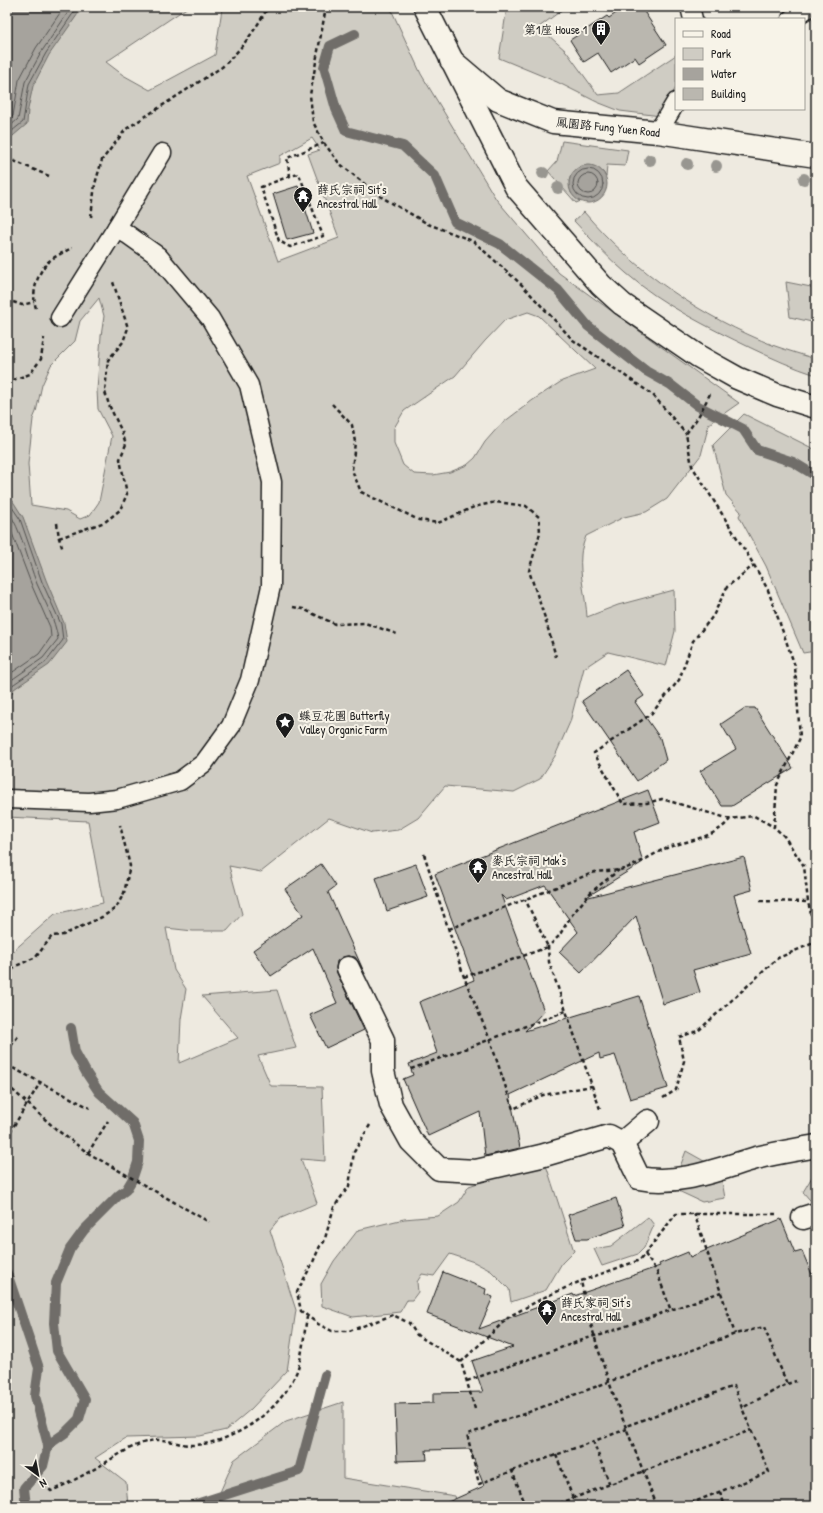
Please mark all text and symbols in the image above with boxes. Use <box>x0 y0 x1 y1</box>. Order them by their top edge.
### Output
building icon: 第1座 House 1 <box>590 18 612 46</box>
legend <box>675 18 805 110</box>
place label: 第1座 House 1 <box>524 21 587 38</box>
text: Road <box>711 25 731 42</box>
text: Park <box>711 45 731 62</box>
text: Water <box>711 65 737 82</box>
text: Building <box>711 85 746 102</box>
street label: 鳳園路 Fung Yuen Road <box>555 113 661 141</box>
place label: 薛氏宗祠 Sit's Ancestral Hall <box>317 181 387 212</box>
temple icon: 薛氏宗祠 Sit's Ancestral Hall <box>292 185 314 213</box>
place label: 蝶豆花園 Butterfly Valley Organic Farm <box>299 707 390 738</box>
place icon: 蝶豆花園 Butterfly Valley Organic Farm <box>274 711 296 739</box>
place label: 麥氏宗祠 Mak's Ancestral Hall <box>492 852 567 883</box>
temple icon: 麥氏宗祠 Mak's Ancestral Hall <box>467 856 489 884</box>
place label: 薛氏家祠 Sit's Ancestral Hall <box>561 1294 631 1325</box>
temple icon: 薛氏家祠 Sit's Ancestral Hall <box>536 1298 558 1326</box>
north arrow <box>18 1455 58 1495</box>
text: N <box>37 1476 49 1491</box>

